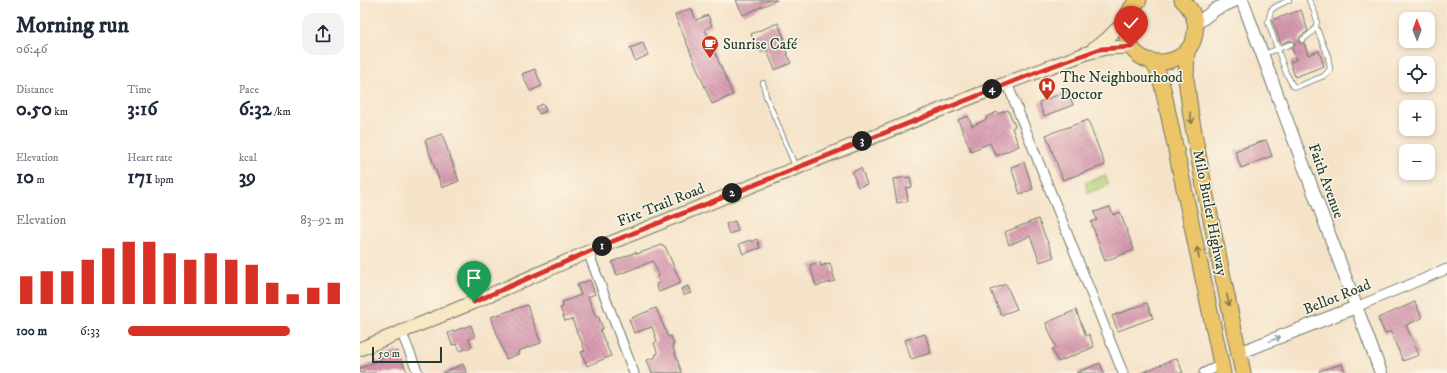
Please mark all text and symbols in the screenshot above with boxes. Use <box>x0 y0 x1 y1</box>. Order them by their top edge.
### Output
pin <box>1114 6 1148 47</box>
text: Morning run <box>16 12 129 39</box>
icon: check <box>1120 12 1142 34</box>
north arrow <box>1399 12 1435 48</box>
map controls <box>1399 12 1435 180</box>
button: share <box>302 13 344 55</box>
cafe icon: Sunrise Café <box>700 34 720 59</box>
place label: Sunrise Café <box>723 35 798 54</box>
text: 06:46 <box>16 41 47 57</box>
button: locate <box>1399 56 1435 92</box>
place label: The Neighbourhood Doctor <box>1060 68 1183 104</box>
hospital icon: The Neighbourhood Doctor <box>1037 76 1057 101</box>
pin: 4 <box>982 79 1002 99</box>
text: 4 <box>989 82 995 96</box>
text: Distance <box>16 83 54 97</box>
text: Time <box>127 83 151 97</box>
text: Pace <box>239 83 259 97</box>
text: 0.50 <box>16 97 52 122</box>
text: 3:16 <box>127 97 158 122</box>
text: 6:32 <box>239 97 272 122</box>
button: + <box>1399 100 1435 136</box>
text: km <box>52 105 68 119</box>
text: /km <box>272 105 291 119</box>
one-way arrow <box>1187 111 1195 124</box>
pin: 3 <box>852 131 872 151</box>
text: 3 <box>860 134 864 148</box>
street label: Faith Avenue <box>1304 141 1348 221</box>
button: − <box>1399 144 1435 180</box>
street label: Milo Butler Highway <box>1188 148 1232 279</box>
text: Elevation <box>16 151 59 165</box>
text: Heart rate <box>127 151 172 165</box>
text: kcal <box>239 151 257 165</box>
text: 10 <box>16 165 34 190</box>
text: 171 <box>127 165 153 190</box>
text: 39 <box>239 165 256 190</box>
text: m <box>34 173 45 187</box>
text: bpm <box>153 173 174 187</box>
street label: Fire Trail Road <box>615 179 708 231</box>
pin: 2 <box>722 183 742 203</box>
text: 2 <box>729 186 735 200</box>
text: Elevation <box>16 212 66 228</box>
text: 83–92 m <box>300 212 344 228</box>
pin: 1 <box>592 236 612 256</box>
text: 1 <box>600 239 604 253</box>
one-way arrow <box>1193 246 1201 259</box>
pin <box>457 261 491 302</box>
icon: arrive <box>463 267 485 289</box>
street label: Bellot Road <box>1301 275 1374 319</box>
one-way arrow <box>1224 293 1232 306</box>
text: 100 m <box>16 323 47 339</box>
text: 6:33 <box>80 323 100 339</box>
one-way arrow <box>1269 335 1281 343</box>
scale bar <box>372 345 442 364</box>
text: 50 m <box>378 347 400 361</box>

